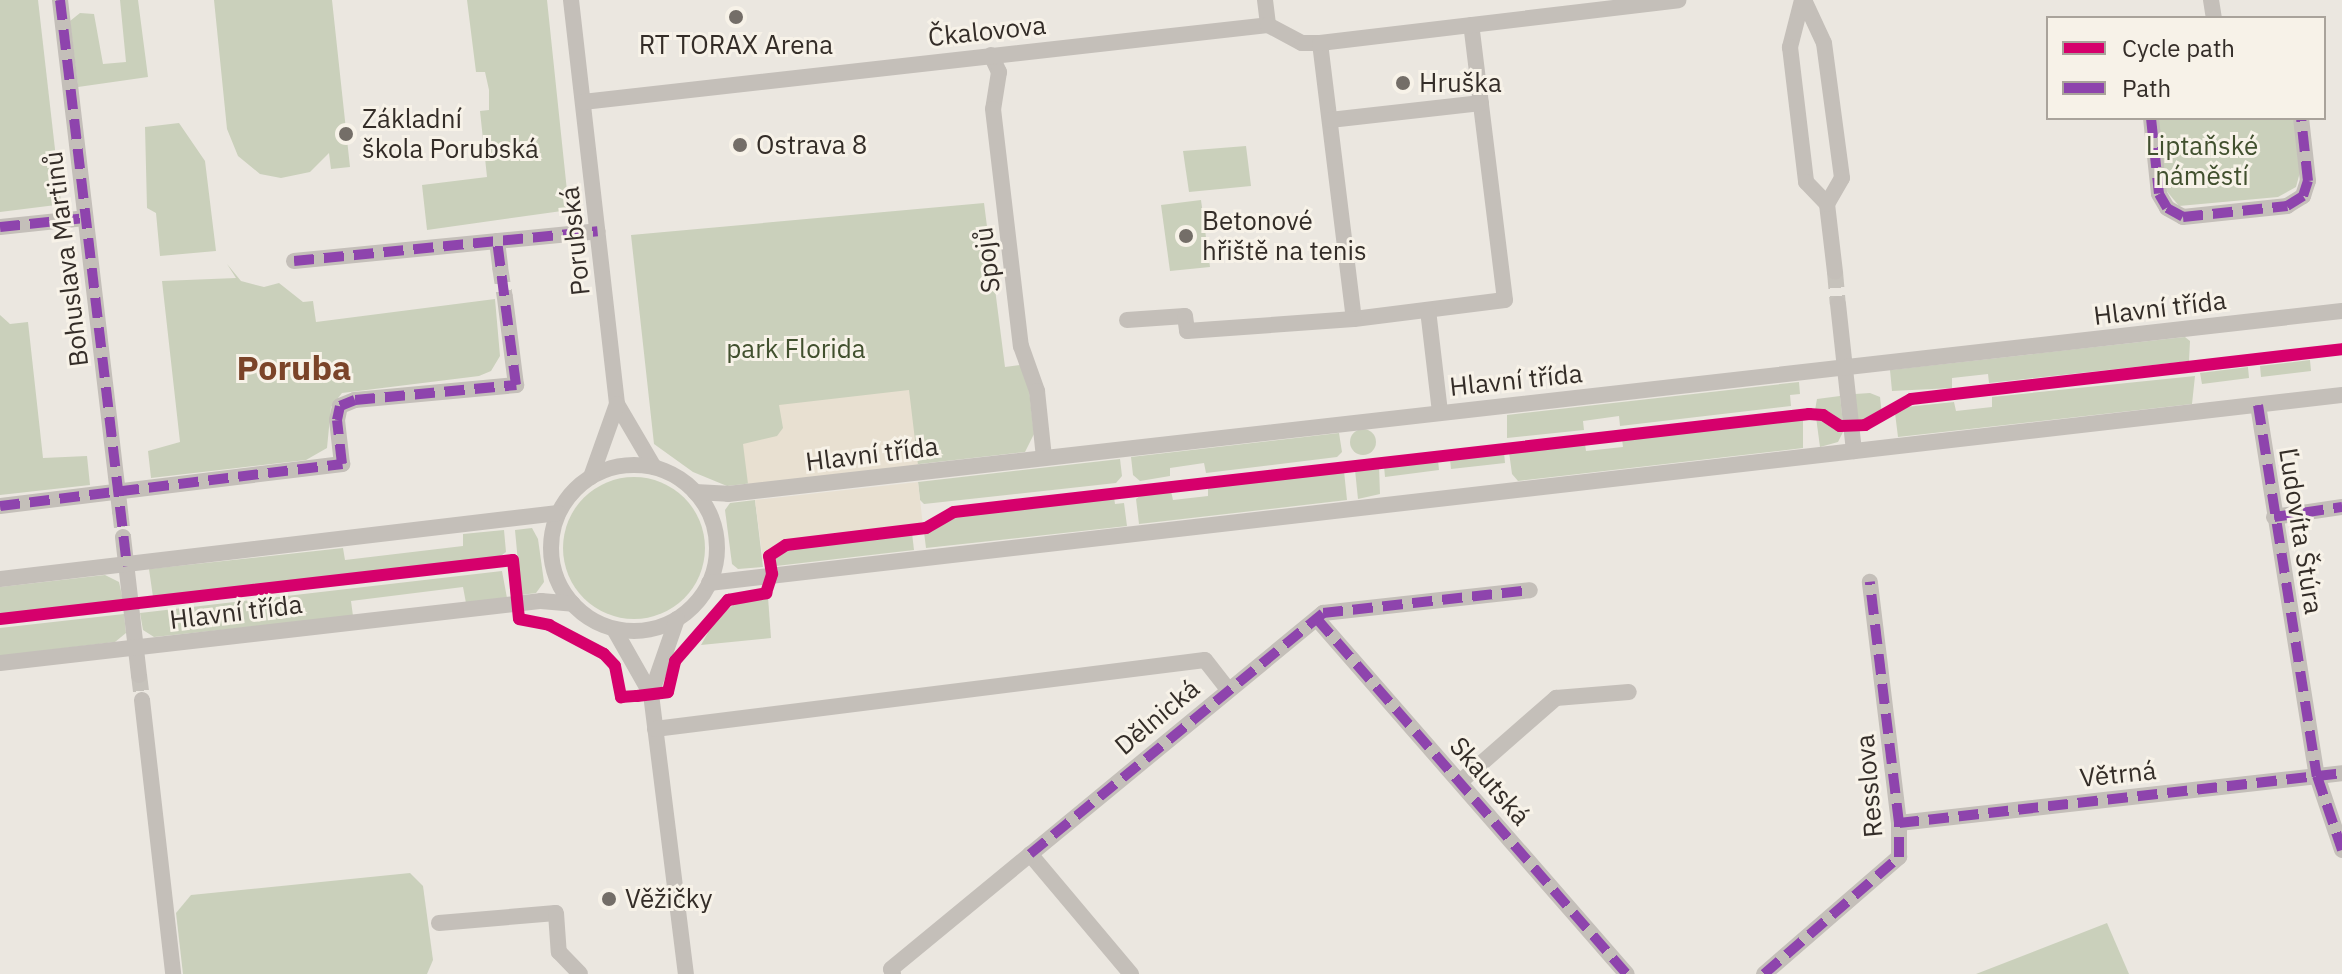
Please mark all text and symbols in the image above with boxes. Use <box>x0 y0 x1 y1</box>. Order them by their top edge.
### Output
marker: RT TORAX Arena <box>727 8 745 26</box>
street label: Čkalovova <box>926 9 1048 53</box>
legend <box>2046 16 2326 120</box>
place label: RT TORAX Arena <box>639 29 833 61</box>
text: Cycle path <box>2122 32 2235 64</box>
place label: Hruška <box>1419 67 1502 99</box>
text: Path <box>2122 72 2171 104</box>
marker: Hruška <box>1394 74 1412 92</box>
place label: Základní škola Porubská <box>362 103 539 164</box>
marker: Základní škola Porubská <box>337 125 355 143</box>
place label: Ostrava 8 <box>756 129 867 161</box>
park label: Liptaňské náměstí <box>2146 130 2258 192</box>
marker: Ostrava 8 <box>731 136 749 154</box>
street label: Bohuslava Martinů <box>37 149 95 369</box>
street label: Porubská <box>554 185 596 297</box>
place label: Betonové hřiště na tenis <box>1202 205 1367 266</box>
street label: Spojů <box>967 225 1007 295</box>
marker: Betonové hřiště na tenis <box>1177 227 1195 245</box>
street label: Hlavní třída <box>2092 284 2228 332</box>
park label: park Florida <box>726 333 866 365</box>
district label: Poruba <box>237 348 351 388</box>
street label: Hlavní třída <box>1448 358 1584 402</box>
street label: Hlavní třída <box>804 430 940 478</box>
street label: Ľudovíta Štúra <box>2272 446 2330 616</box>
street label: Hlavní třída <box>168 588 304 636</box>
street label: Dělnická <box>1108 673 1206 761</box>
street label: Skautská <box>1443 731 1537 831</box>
street label: Resslova <box>1849 733 1889 839</box>
street label: Větrná <box>2078 754 2158 794</box>
place label: Věžičky <box>625 883 713 915</box>
marker: Věžičky <box>600 890 618 908</box>

